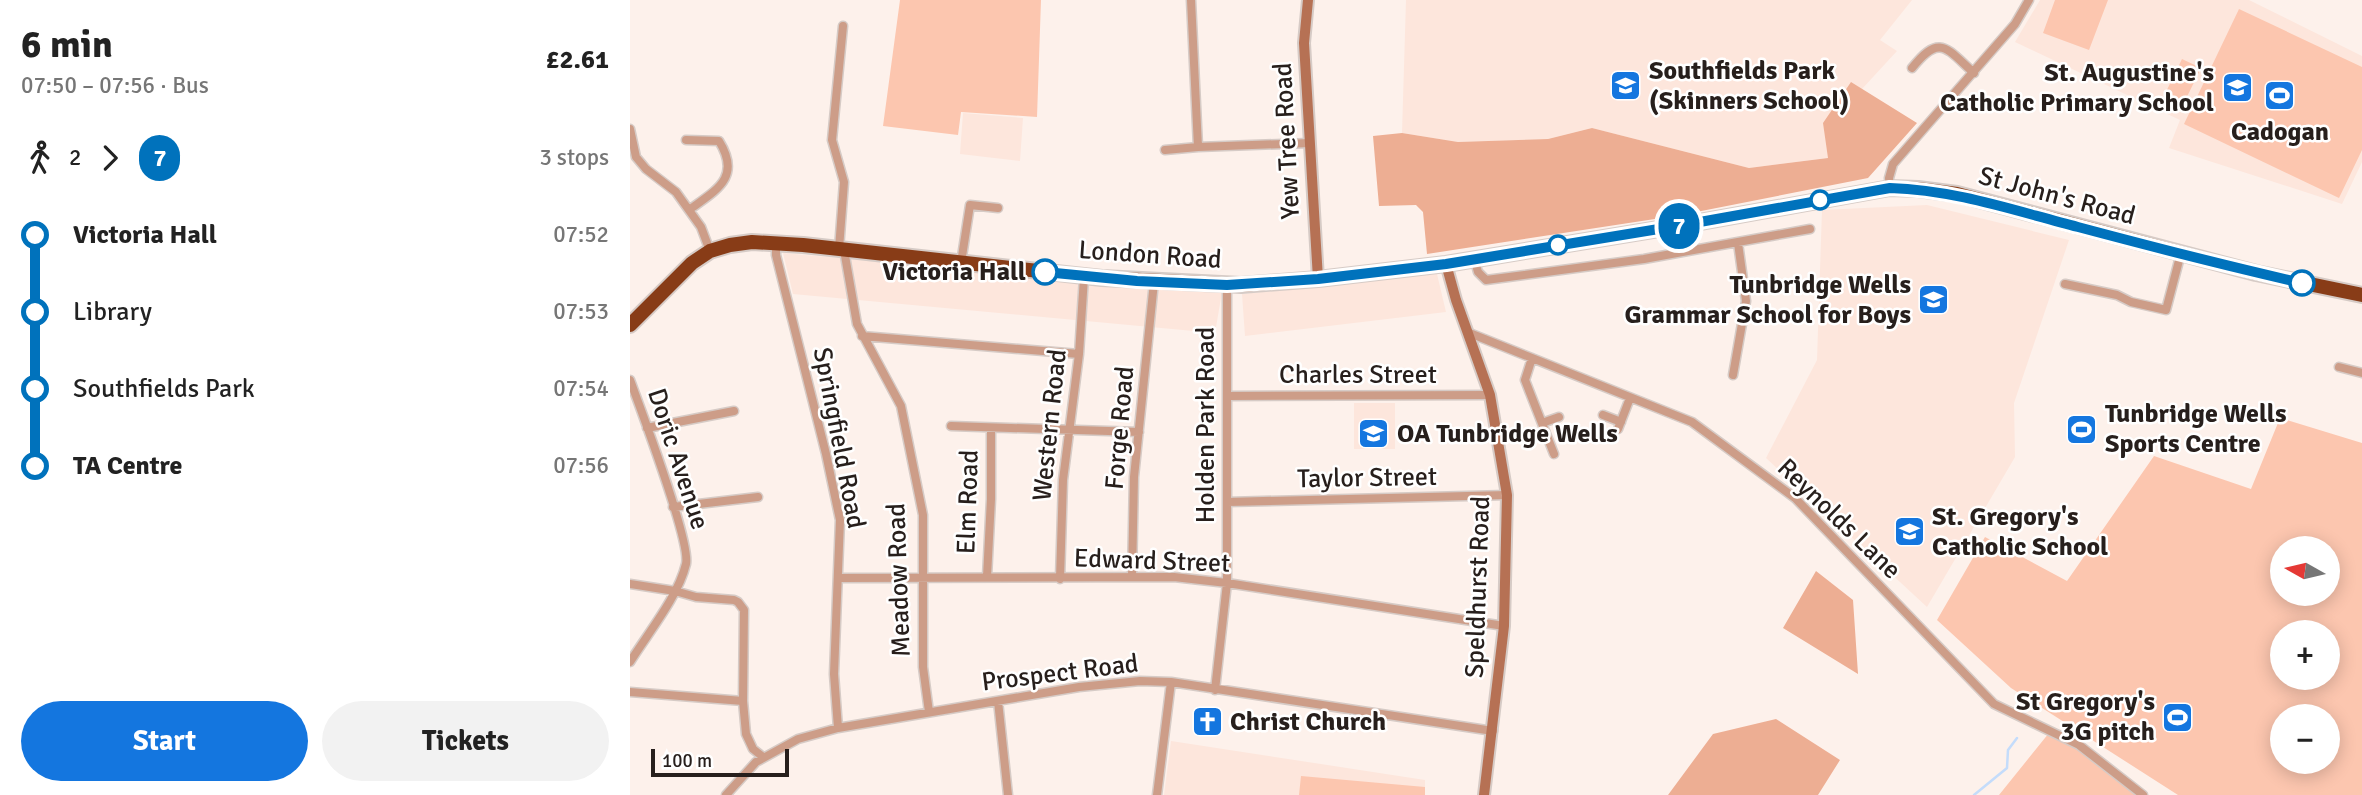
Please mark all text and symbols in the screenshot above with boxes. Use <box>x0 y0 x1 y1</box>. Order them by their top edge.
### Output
text: 6 min <box>21 21 113 68</box>
text: £2.61 <box>545 44 609 76</box>
place label: Southfields Park (Skinners School) <box>1649 55 1849 117</box>
place label: St. Augustine's Catholic Primary School <box>1940 57 2214 119</box>
street label: Yew Tree Road <box>1267 62 1307 220</box>
school or university icon: Southfields Park (Skinners School) <box>1609 69 1643 103</box>
text: 07:50 – 07:56 · Bus <box>21 71 209 100</box>
school or university icon: St. Augustine's Catholic Primary School <box>2220 71 2254 105</box>
sports icon: Cadogan <box>2263 79 2297 113</box>
place label: Cadogan <box>2231 116 2329 148</box>
icon: walk <box>21 139 59 177</box>
icon: forward <box>91 139 129 177</box>
text: 2 <box>69 143 81 172</box>
text: 7 <box>153 143 166 173</box>
text: 3 stops <box>539 143 609 172</box>
street label: St John's Road <box>1975 160 2139 232</box>
unlabelled marker <box>1810 190 1830 210</box>
line badge: 7 <box>1656 203 1702 249</box>
text: 7 <box>1673 211 1685 241</box>
text: Victoria Hall <box>73 219 217 251</box>
text: 07:52 <box>553 220 609 249</box>
street label: London Road <box>1077 234 1223 276</box>
unlabelled marker <box>1548 235 1568 255</box>
place label: Victoria Hall <box>882 256 1026 288</box>
marker: Victoria Hall <box>1032 259 1058 285</box>
place label: Tunbridge Wells Grammar School for Boys <box>1625 269 1911 331</box>
unlabelled marker <box>2289 270 2315 296</box>
school or university icon: Tunbridge Wells Grammar School for Boys <box>1917 283 1951 317</box>
text: Library <box>73 296 152 328</box>
text: 07:53 <box>553 297 609 326</box>
street label: Holden Park Road <box>1190 327 1222 523</box>
street label: Springfield Road <box>806 345 872 531</box>
street label: Western Road <box>1026 348 1074 502</box>
street label: Charles Street <box>1279 359 1437 391</box>
street label: Forge Road <box>1099 365 1141 491</box>
text: Southfields Park <box>73 373 255 405</box>
text: 07:54 <box>553 374 609 403</box>
street label: Doric Avenue <box>640 384 716 534</box>
place label: Tunbridge Wells Sports Centre <box>2105 398 2286 460</box>
sports icon: Tunbridge Wells Sports Centre <box>2065 412 2099 446</box>
school or university icon: OA Tunbridge Wells <box>1357 417 1391 451</box>
place label: OA Tunbridge Wells <box>1397 418 1618 450</box>
street label: Elm Road <box>950 449 986 555</box>
text: TA Centre <box>73 450 182 482</box>
text: 07:56 <box>553 451 609 480</box>
street label: Reynolds Lane <box>1770 452 1908 586</box>
street label: Taylor Street <box>1297 461 1437 495</box>
street label: Speldhurst Road <box>1459 495 1497 679</box>
place label: St. Gregory's Catholic School <box>1932 501 2108 563</box>
street label: Meadow Road <box>880 502 918 658</box>
school or university icon: St. Gregory's Catholic School <box>1892 515 1926 549</box>
north arrow <box>2270 536 2340 606</box>
map controls <box>2270 536 2340 774</box>
street label: Edward Street <box>1073 542 1231 580</box>
button: + <box>2270 620 2340 690</box>
street label: Prospect Road <box>980 648 1140 698</box>
place label: St Gregory's 3G pitch <box>2016 686 2155 748</box>
sports icon: St Gregory's 3G pitch <box>2161 700 2195 734</box>
button: Start <box>21 701 308 781</box>
button: Tickets <box>322 701 609 781</box>
button: − <box>2270 704 2340 774</box>
church icon: Christ Church <box>1190 705 1224 739</box>
place label: Christ Church <box>1230 706 1386 738</box>
scale bar <box>651 746 789 778</box>
text: 100 m <box>662 749 712 773</box>

